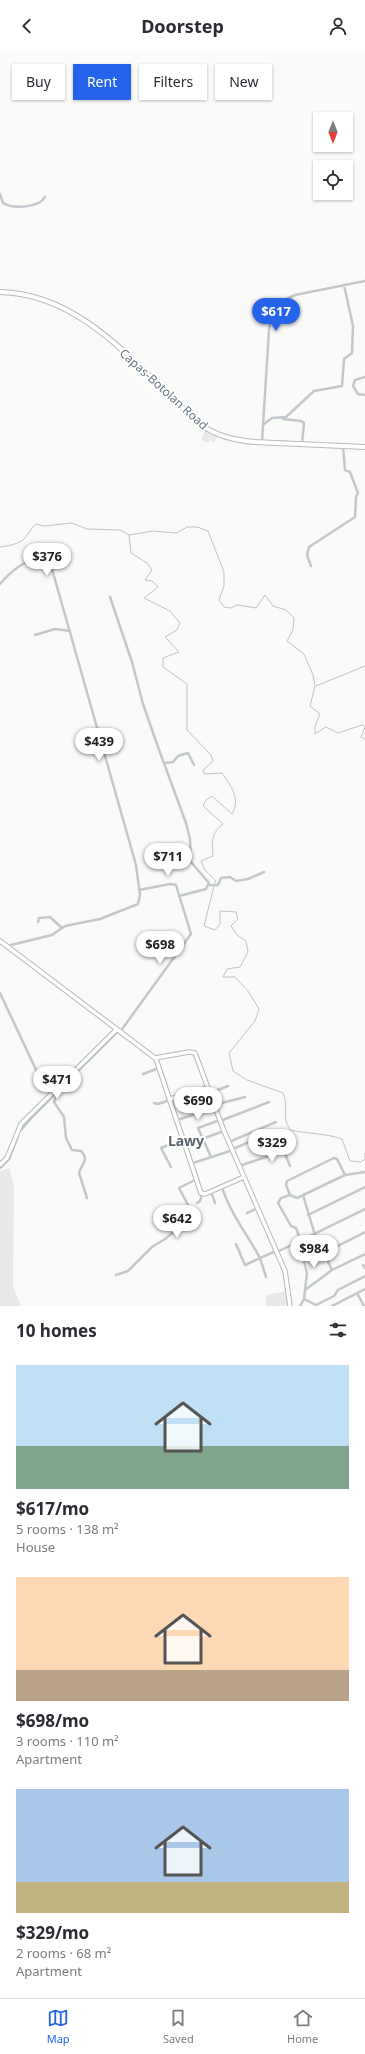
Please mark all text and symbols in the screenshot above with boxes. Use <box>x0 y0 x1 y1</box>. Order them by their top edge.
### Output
text: Doorstep <box>141 14 224 38</box>
icon: back <box>16 15 38 37</box>
icon: person <box>327 15 349 37</box>
chip: Buy <box>12 64 65 100</box>
chip: Rent <box>73 64 131 100</box>
chip: Filters <box>139 64 207 100</box>
chip: New <box>215 64 272 100</box>
north arrow <box>313 112 353 152</box>
map controls <box>313 112 353 200</box>
button: locate <box>313 160 353 200</box>
pin: $617 <box>252 298 300 332</box>
text: $617 <box>261 302 291 320</box>
street label: Capas-Botolan Road <box>116 345 212 433</box>
pin: $376 <box>23 543 71 577</box>
text: $376 <box>32 547 62 565</box>
pin: $439 <box>75 728 123 762</box>
text: $439 <box>84 732 114 750</box>
pin: $711 <box>144 843 192 877</box>
text: $711 <box>153 847 183 865</box>
pin: $698 <box>136 931 184 965</box>
text: $698 <box>145 935 175 953</box>
pin: $471 <box>33 1066 81 1100</box>
text: $471 <box>42 1070 72 1088</box>
pin: $690 <box>174 1087 222 1121</box>
text: $690 <box>183 1091 213 1109</box>
pin: $329 <box>248 1129 296 1163</box>
district label: Lawy <box>168 1131 204 1150</box>
text: $329 <box>257 1133 287 1151</box>
pin: $642 <box>153 1205 201 1239</box>
text: $642 <box>162 1209 192 1227</box>
pin: $984 <box>290 1235 338 1269</box>
text: $984 <box>299 1239 329 1257</box>
text: 10 homes <box>16 1319 97 1342</box>
icon: filters <box>327 1319 349 1341</box>
icon: home <box>147 1391 219 1463</box>
text: $617/mo <box>16 1497 89 1520</box>
text: 5 rooms · 138 m² <box>16 1520 119 1538</box>
text: House <box>16 1538 55 1556</box>
icon: home <box>147 1603 219 1675</box>
text: $698/mo <box>16 1709 89 1732</box>
text: 3 rooms · 110 m² <box>16 1732 119 1750</box>
text: Apartment <box>16 1750 82 1768</box>
icon: home <box>147 1815 219 1887</box>
text: $329/mo <box>16 1921 89 1944</box>
text: 2 rooms · 68 m² <box>16 1944 111 1962</box>
text: Apartment <box>16 1962 82 1980</box>
tab: Map <box>47 2007 70 2046</box>
tab: Saved <box>163 2007 194 2046</box>
tab: Home <box>287 2007 318 2046</box>

